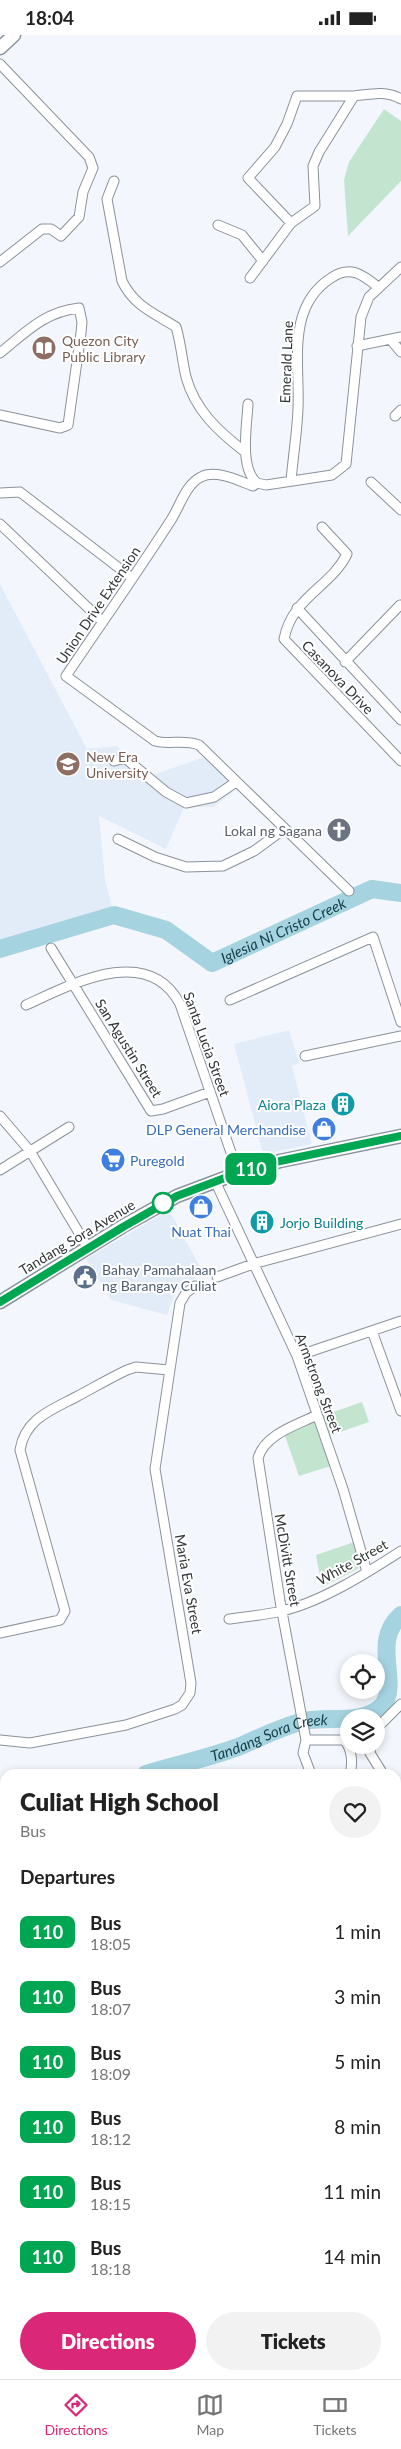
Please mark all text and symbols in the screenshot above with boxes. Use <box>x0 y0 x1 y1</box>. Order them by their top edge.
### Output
text: 18:04 <box>25 6 74 29</box>
street label: Emerald Lane <box>276 320 296 404</box>
place label: Quezon City Public Library <box>62 332 146 365</box>
library icon: Quezon City Public Library <box>31 335 57 361</box>
street label: Union Drive Extension <box>52 543 144 667</box>
street label: Casanova Drive <box>299 637 377 717</box>
place label: New Era University <box>86 748 149 781</box>
school or university icon: New Era University <box>55 751 81 777</box>
church icon: Lokal ng Sagana <box>326 817 352 843</box>
place label: Lokal ng Sagana <box>224 822 322 839</box>
water label: Iglesia Ni Cristo Creek <box>218 893 349 967</box>
street label: Santa Lucia Street <box>180 990 234 1098</box>
street label: San Agustin Street <box>92 996 166 1100</box>
building icon: Aiora Plaza <box>330 1091 356 1117</box>
place label: Aiora Plaza <box>258 1096 326 1113</box>
shop icon: DLP General Merchandise <box>311 1116 337 1142</box>
place label: DLP General Merchandise <box>146 1121 306 1138</box>
supermarket icon: Puregold <box>100 1147 126 1173</box>
place label: Puregold <box>130 1152 185 1169</box>
line badge: 110 <box>222 1153 280 1185</box>
text: 110 <box>235 1158 267 1180</box>
unlabelled marker <box>152 1192 174 1214</box>
shop icon: Nuat Thai <box>188 1194 214 1220</box>
street label: Tandang Sora Avenue <box>16 1196 138 1278</box>
building icon: Jorjo Building <box>249 1209 275 1235</box>
place label: Jorjo Building <box>280 1214 363 1231</box>
place label: Nuat Thai <box>171 1223 231 1240</box>
place label: Bahay Pamahalaan ng Barangay Culiat <box>102 1261 216 1294</box>
public building icon: Bahay Pamahalaan ng Barangay Culiat <box>72 1264 98 1290</box>
street label: Armstrong Street <box>292 1331 346 1435</box>
street label: McDivitt Street <box>271 1512 305 1608</box>
street label: Maria Eva Street <box>172 1533 206 1635</box>
street label: White Street <box>314 1536 390 1588</box>
map controls <box>340 1654 385 1754</box>
button: locate <box>340 1654 385 1699</box>
button: layers <box>340 1709 385 1754</box>
water label: Tandang Sora Creek <box>208 1710 329 1765</box>
button: heart <box>329 1786 381 1838</box>
text: Culiat High School <box>20 1787 219 1816</box>
text: Bus <box>20 1821 46 1840</box>
text: Departures <box>20 1865 115 1888</box>
text: Bus <box>90 1911 121 1934</box>
text: 1 min <box>334 1920 381 1943</box>
text: 110 <box>32 1921 63 1943</box>
text: 18:05 <box>90 1934 131 1953</box>
text: Bus <box>90 1976 121 1999</box>
text: 3 min <box>334 1985 381 2008</box>
text: 110 <box>32 1986 63 2008</box>
text: 18:07 <box>90 1999 131 2018</box>
text: Bus <box>90 2041 121 2064</box>
text: 5 min <box>334 2050 381 2073</box>
text: 110 <box>32 2051 63 2073</box>
text: 18:09 <box>90 2064 131 2083</box>
text: Bus <box>90 2106 121 2129</box>
text: 8 min <box>334 2115 381 2138</box>
text: 110 <box>32 2116 63 2138</box>
text: 18:12 <box>90 2129 131 2148</box>
text: Bus <box>90 2171 121 2194</box>
text: 11 min <box>323 2180 381 2203</box>
text: 110 <box>32 2181 63 2203</box>
text: 18:15 <box>90 2194 131 2213</box>
text: Bus <box>90 2236 121 2259</box>
text: 14 min <box>323 2245 381 2268</box>
text: 110 <box>32 2246 63 2268</box>
text: 18:18 <box>90 2259 131 2278</box>
button: Directions <box>20 2312 196 2370</box>
button: Tickets <box>206 2312 381 2370</box>
tab: Directions <box>44 2391 108 2438</box>
tab: Map <box>196 2391 224 2438</box>
tab: Tickets <box>313 2391 357 2438</box>

